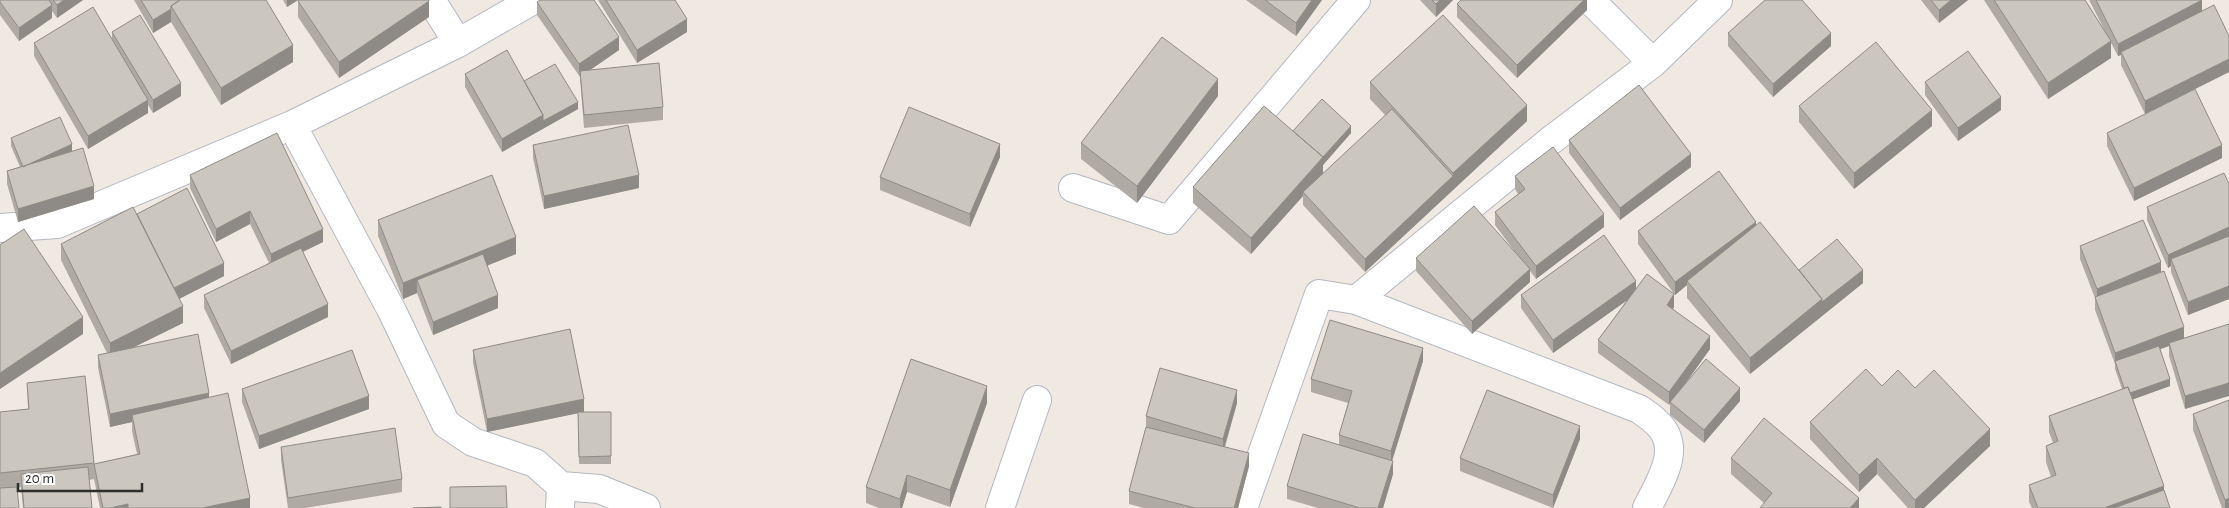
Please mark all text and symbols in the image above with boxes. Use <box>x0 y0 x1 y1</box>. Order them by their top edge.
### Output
scale bar <box>18 460 141 492</box>
text: 20 m <box>25 471 54 486</box>

